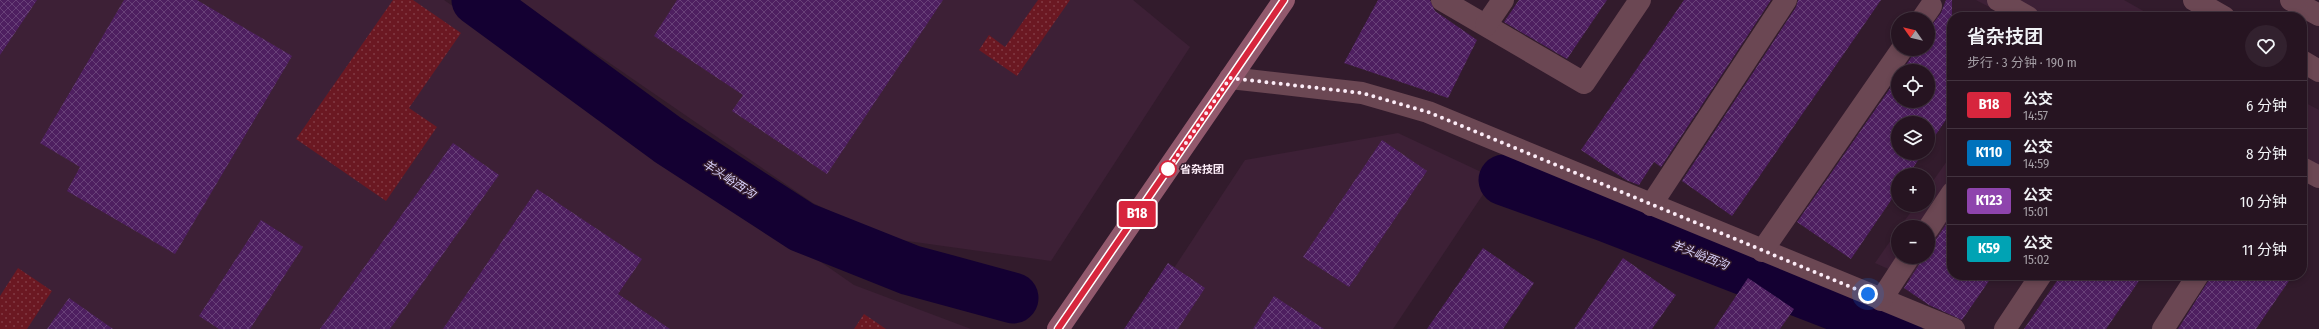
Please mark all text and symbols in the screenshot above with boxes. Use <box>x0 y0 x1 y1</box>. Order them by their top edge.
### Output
north arrow <box>1891 12 1935 56</box>
map controls <box>1891 12 1935 264</box>
text: 省杂技团 <box>1967 25 2043 48</box>
button: heart <box>2245 25 2287 67</box>
text: 步行 · 3 分钟 · 190 m <box>1967 55 2077 70</box>
button: locate <box>1891 64 1935 108</box>
text: 公交 <box>2023 90 2053 108</box>
text: B18 <box>1979 96 1999 113</box>
text: 6 分钟 <box>2246 97 2287 115</box>
text: 14:57 <box>2023 108 2048 123</box>
button: layers <box>1891 116 1935 160</box>
text: 公交 <box>2023 138 2053 156</box>
text: K110 <box>1976 144 2002 161</box>
text: 8 分钟 <box>2246 145 2287 163</box>
text: 14:59 <box>2023 156 2049 171</box>
water label: 羊头峪西沟 <box>700 157 760 202</box>
marker: 省杂技团 <box>1159 160 1177 178</box>
place label: 省杂技团 <box>1180 163 1224 176</box>
button: + <box>1891 168 1935 212</box>
text: 公交 <box>2023 186 2053 204</box>
text: K123 <box>1976 192 2002 209</box>
text: 10 分钟 <box>2240 193 2287 211</box>
line badge: B18 <box>1114 201 1160 227</box>
text: 15:01 <box>2023 204 2048 219</box>
text: B18 <box>1127 205 1147 222</box>
button: − <box>1891 220 1935 264</box>
text: 公交 <box>2023 234 2053 252</box>
water label: 羊头峪西沟 <box>1669 238 1732 273</box>
text: K59 <box>1978 240 2000 257</box>
text: 11 分钟 <box>2242 241 2287 259</box>
text: 15:02 <box>2023 252 2049 267</box>
your location <box>1858 284 1878 304</box>

